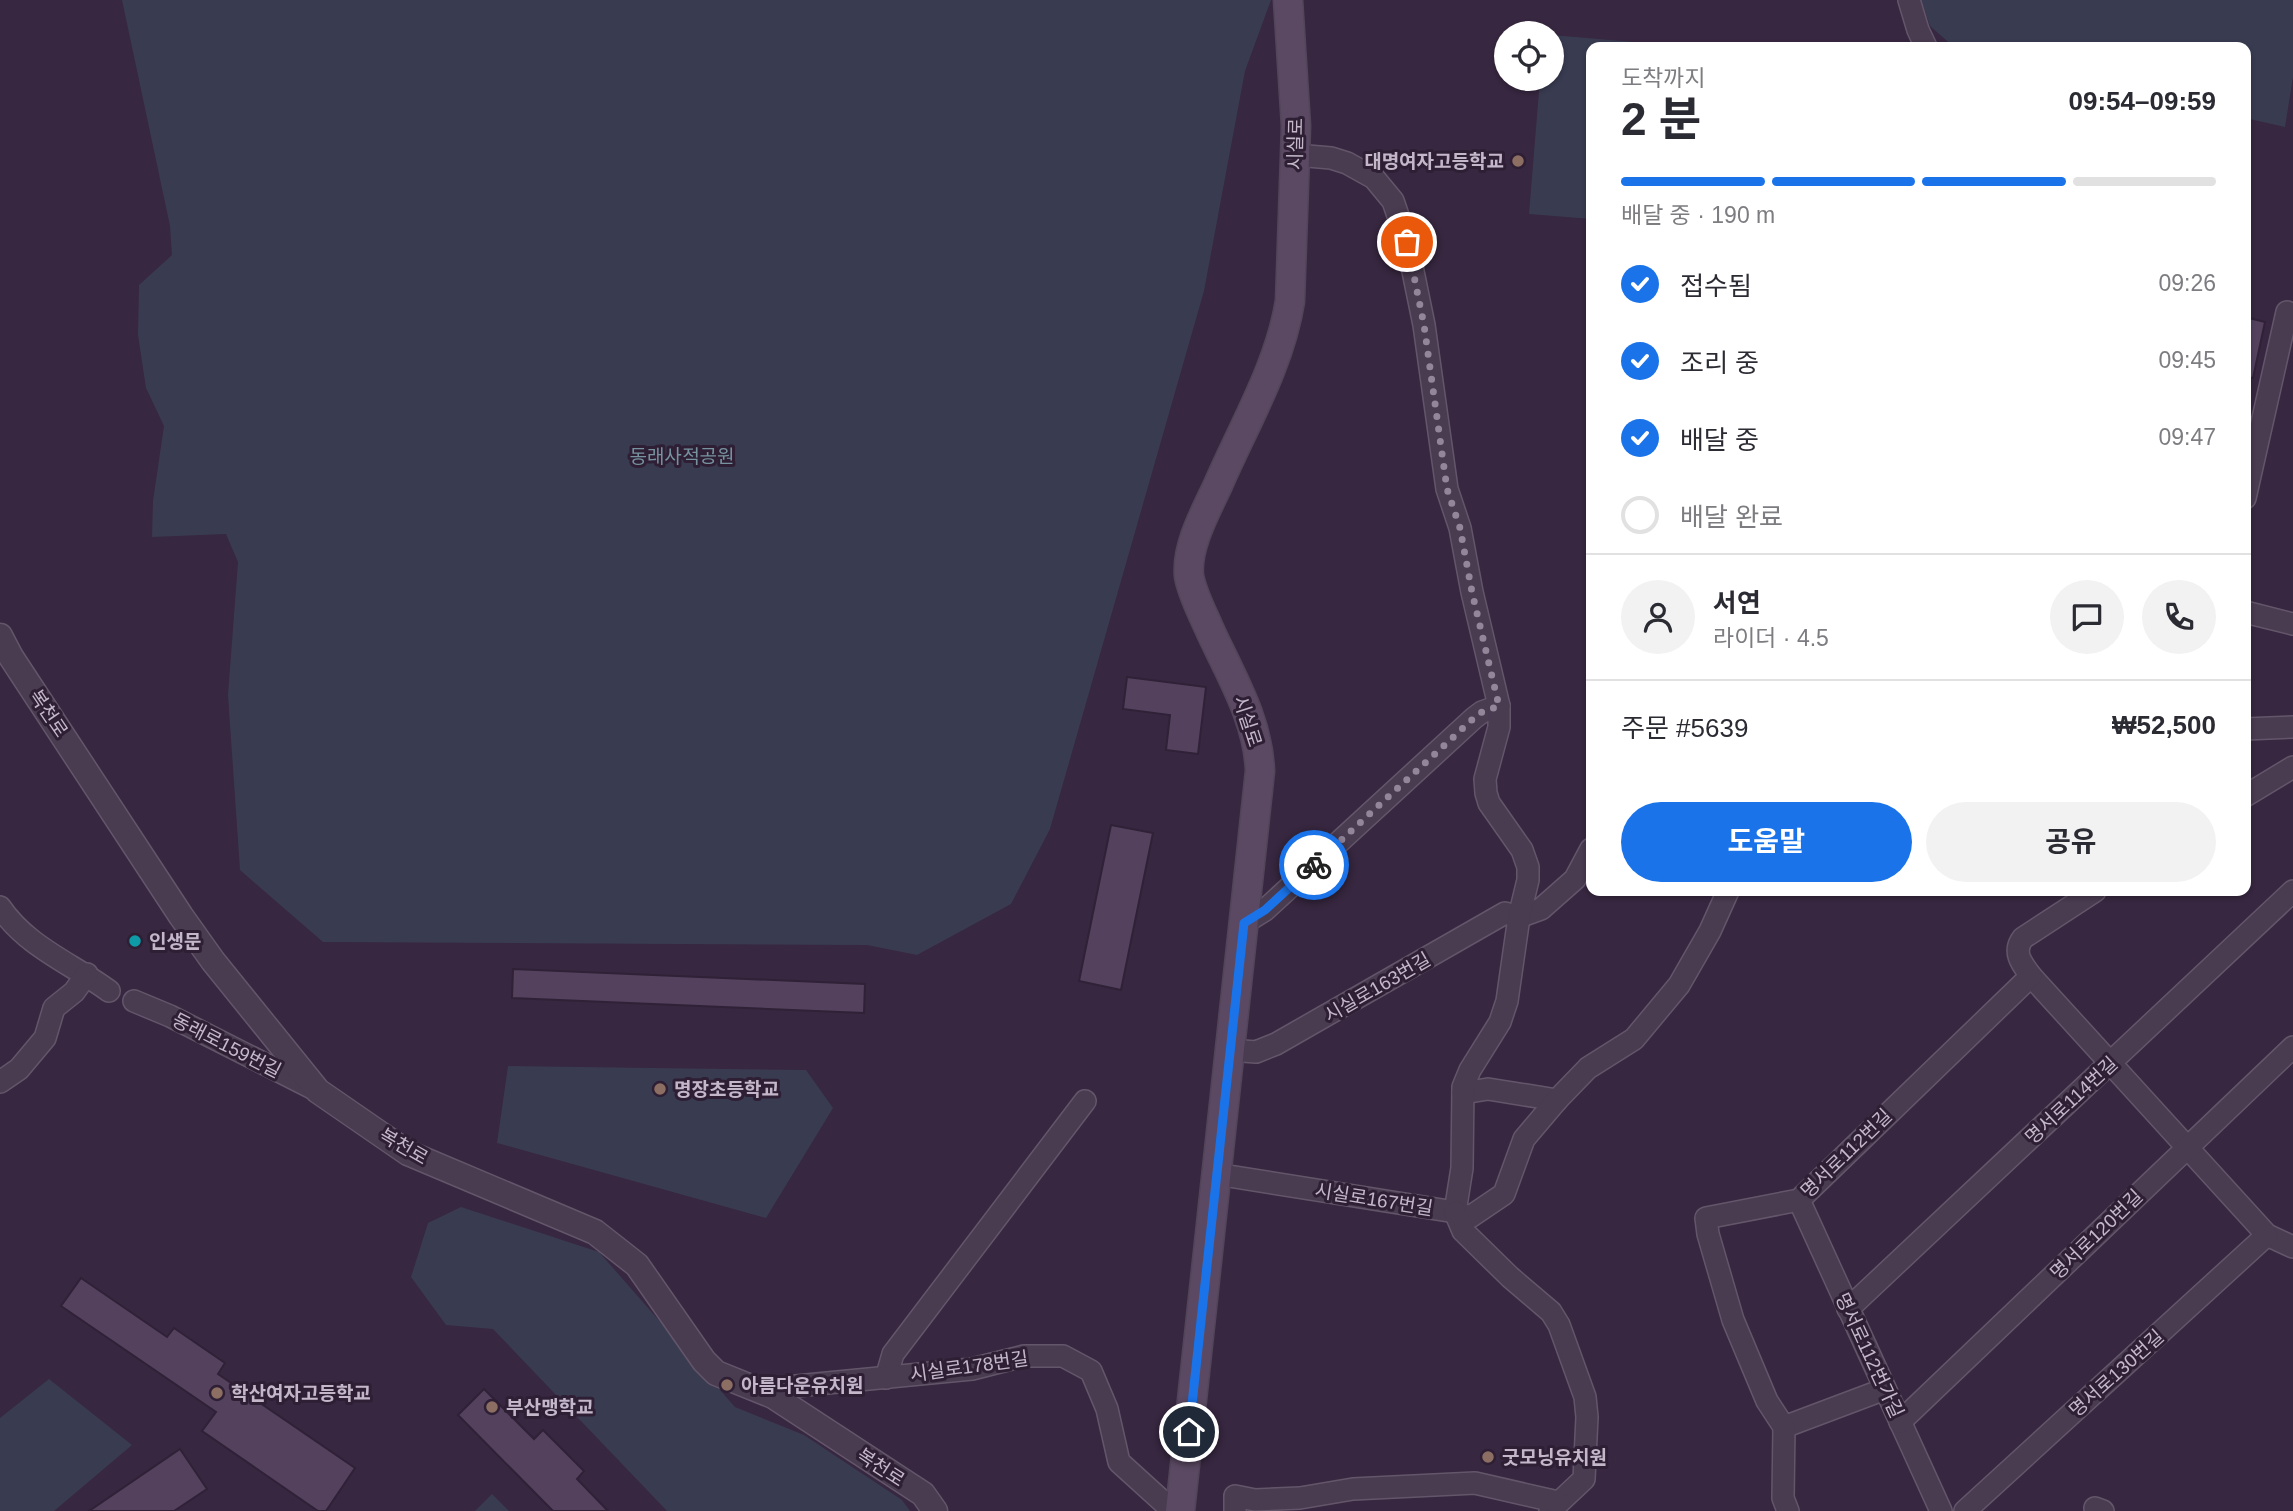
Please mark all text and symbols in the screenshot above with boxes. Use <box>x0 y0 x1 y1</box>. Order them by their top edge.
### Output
map controls <box>1494 21 1564 91</box>
button: locate <box>1494 21 1564 91</box>
text: 도착까지 <box>1621 65 1706 91</box>
text: 09:54–09:59 <box>2069 86 2216 116</box>
text: 2 분 <box>1621 93 1702 145</box>
street label: 시실로 <box>1285 118 1306 170</box>
place label: 대명여자고등학교 <box>1364 151 1504 172</box>
marker: 대명여자고등학교 <box>1510 153 1526 169</box>
text: 배달 중 · 190 m <box>1621 202 1775 228</box>
pin <box>1377 212 1437 272</box>
icon: bag <box>1388 223 1426 261</box>
icon: check <box>1621 265 1659 303</box>
text: 09:26 <box>2158 270 2216 296</box>
text: 접수됨 <box>1680 271 1752 301</box>
icon: check <box>1621 342 1659 380</box>
text: 09:45 <box>2158 347 2216 373</box>
text: 조리 중 <box>1680 348 1759 378</box>
icon: check <box>1621 419 1659 457</box>
text: 09:47 <box>2158 424 2216 450</box>
text: 배달 중 <box>1680 425 1759 455</box>
park label: 동래사적공원 <box>630 446 734 467</box>
text: 배달 완료 <box>1680 502 1783 532</box>
button: person <box>1621 580 1695 654</box>
button: chat <box>2050 580 2124 654</box>
button: phone <box>2142 580 2216 654</box>
text: 서연 <box>1713 588 1761 618</box>
text: 라이더 · 4.5 <box>1713 625 1829 651</box>
street label: 복천로 <box>25 686 72 741</box>
street label: 시실로 <box>1229 693 1266 749</box>
text: ₩52,500 <box>2112 710 2216 740</box>
text: 주문 #5639 <box>1621 713 1748 743</box>
button: 도움말 <box>1621 802 1912 882</box>
button: 공유 <box>1926 802 2216 882</box>
courier <box>1279 830 1349 900</box>
icon: bike <box>1295 846 1333 884</box>
place label: 인생문 <box>149 931 201 952</box>
marker: 인생문 <box>127 933 143 949</box>
street label: 시실로163번길 <box>1320 949 1434 1026</box>
street label: 동래로159번길 <box>169 1009 285 1082</box>
street label: 명서로114번길 <box>2021 1053 2122 1148</box>
place label: 명장초등학교 <box>674 1079 779 1100</box>
marker: 명장초등학교 <box>652 1081 668 1097</box>
street label: 명서로112번길 <box>1797 1105 1896 1202</box>
street label: 복천로 <box>376 1124 432 1169</box>
street label: 시실로167번길 <box>1313 1180 1434 1219</box>
street label: 명서로120번길 <box>2046 1185 2146 1283</box>
street label: 명서로112번가길 <box>1831 1290 1908 1421</box>
street label: 명서로130번길 <box>2065 1326 2168 1421</box>
street label: 시실로178번길 <box>909 1348 1030 1385</box>
place label: 아름다운유치원 <box>741 1375 863 1396</box>
marker: 아름다운유치원 <box>719 1377 735 1393</box>
place label: 학산여자고등학교 <box>231 1383 371 1404</box>
marker: 학산여자고등학교 <box>209 1385 225 1401</box>
place label: 부산맹학교 <box>506 1397 593 1418</box>
marker: 부산맹학교 <box>484 1399 500 1415</box>
pin <box>1159 1402 1219 1462</box>
icon: home <box>1170 1413 1208 1451</box>
street label: 복천로 <box>853 1444 908 1491</box>
place label: 굿모닝유치원 <box>1502 1447 1607 1468</box>
marker: 굿모닝유치원 <box>1480 1449 1496 1465</box>

